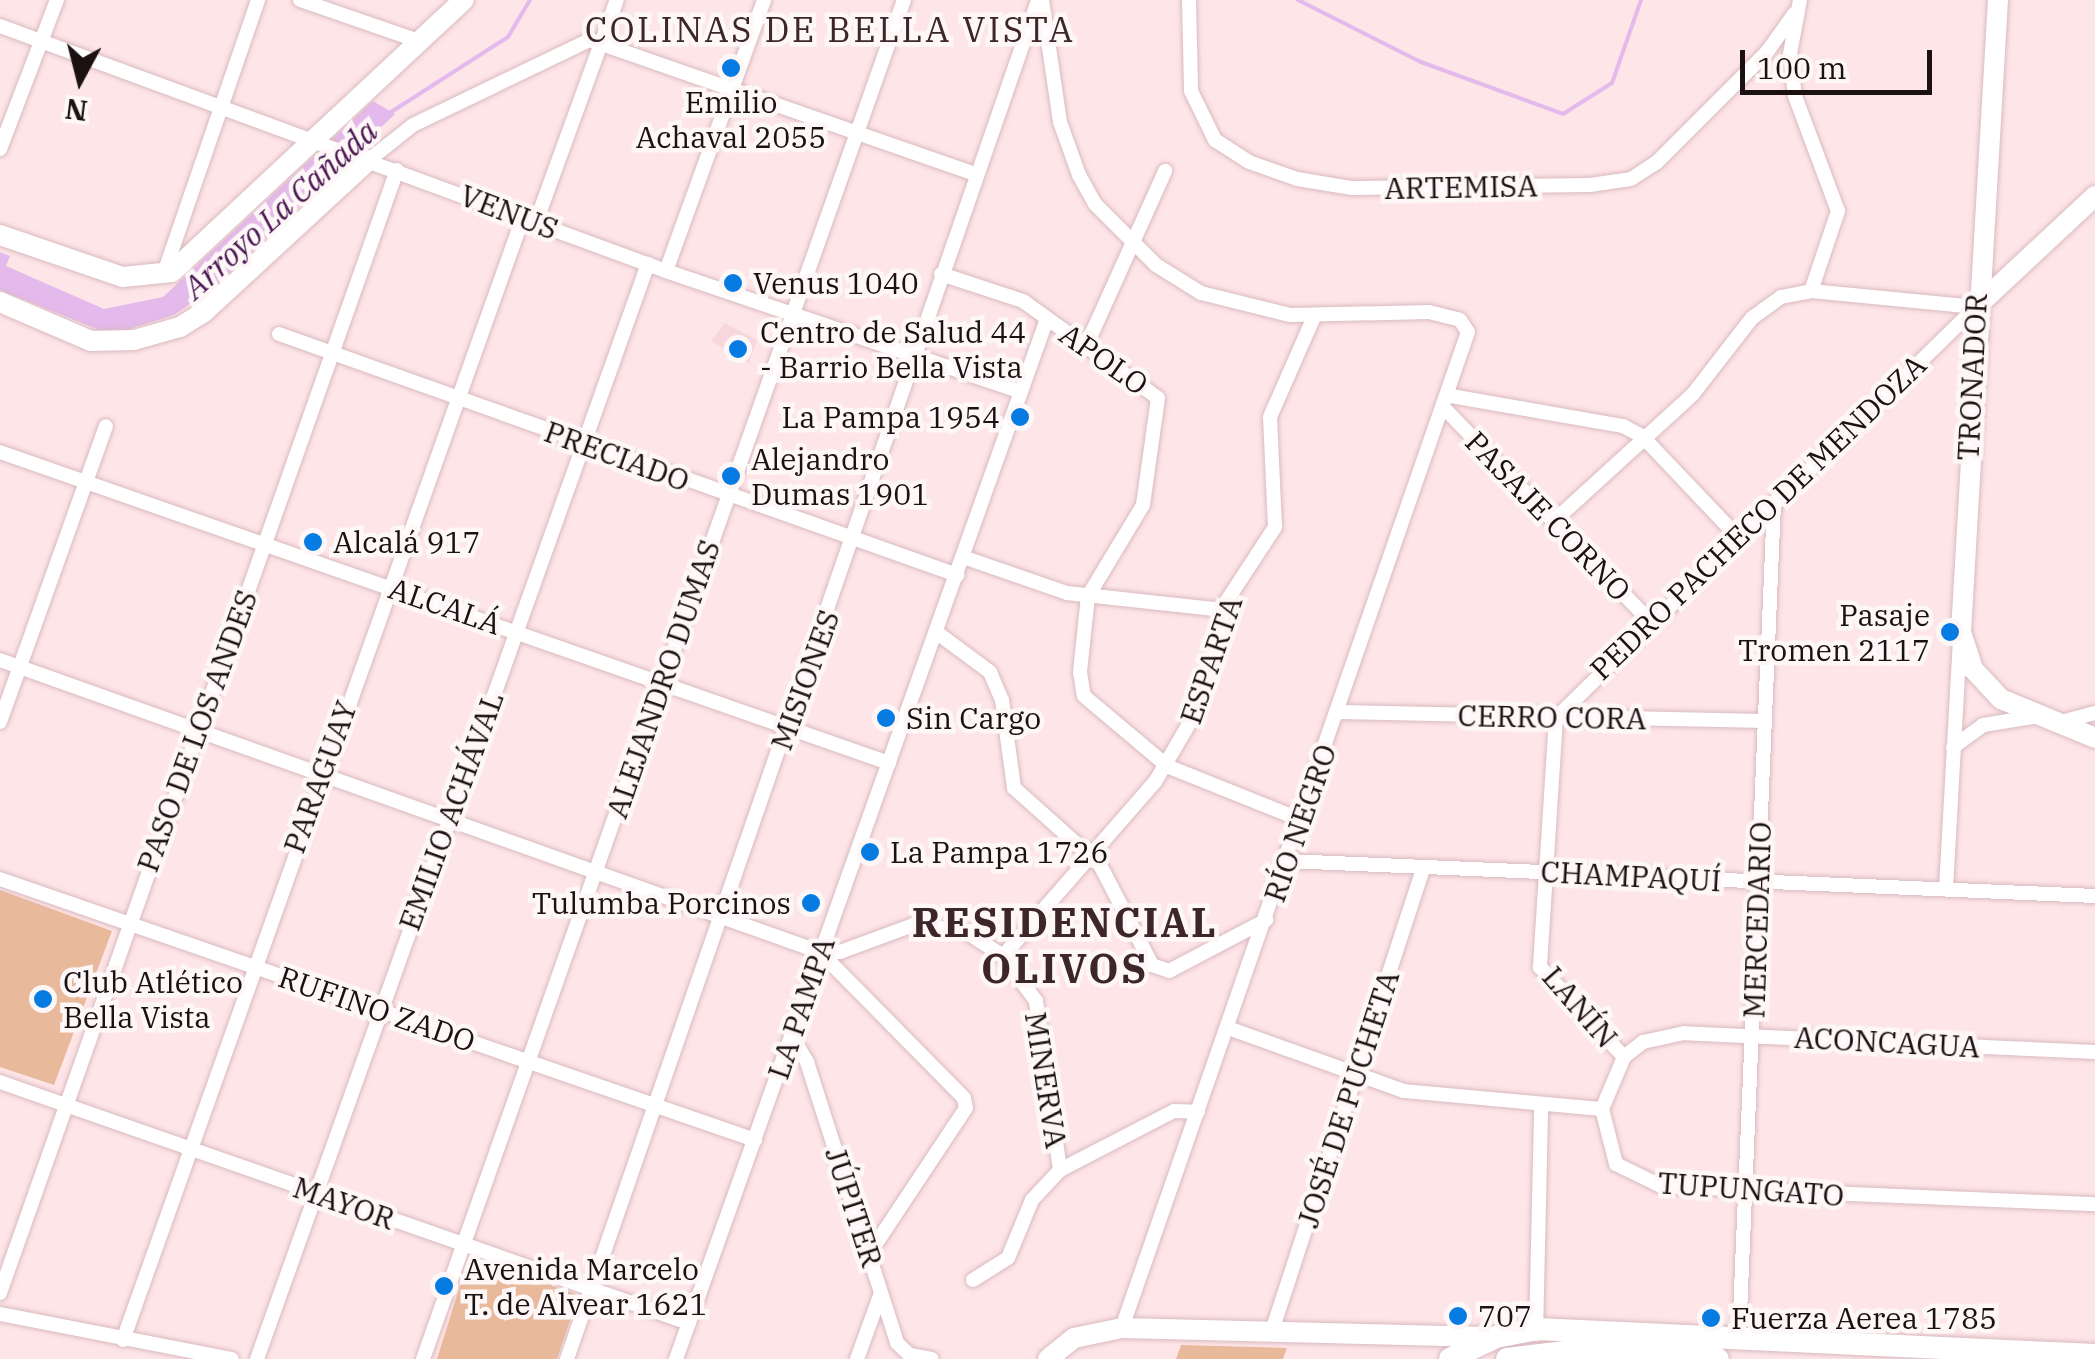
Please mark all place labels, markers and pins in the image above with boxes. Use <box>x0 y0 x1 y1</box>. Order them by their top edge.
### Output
marker: Emilio Achaval 2055 <box>720 57 742 79</box>
place label: Emilio Achaval 2055 <box>636 84 826 154</box>
place label: Venus 1040 <box>753 265 919 301</box>
marker: Venus 1040 <box>722 272 744 294</box>
place label: Centro de Salud 44 - Barrio Bella Vista <box>760 314 1026 384</box>
marker: Centro de Salud 44 - Barrio Bella Vista <box>725 336 751 362</box>
place label: La Pampa 1954 <box>782 399 1000 435</box>
marker: La Pampa 1954 <box>1009 406 1031 428</box>
place label: Alejandro Dumas 1901 <box>751 441 929 512</box>
marker: Alejandro Dumas 1901 <box>720 465 742 487</box>
place label: Alcalá 917 <box>333 524 480 560</box>
marker: Alcalá 917 <box>302 531 324 553</box>
place label: Pasaje Tromen 2117 <box>1738 597 1930 668</box>
marker: Pasaje Tromen 2117 <box>1939 621 1961 643</box>
place label: Sin Cargo <box>906 700 1041 736</box>
marker: Sin Cargo <box>875 707 897 729</box>
place label: La Pampa 1726 <box>890 834 1108 870</box>
marker: La Pampa 1726 <box>859 841 881 863</box>
place label: Tulumba Porcinos <box>532 885 791 921</box>
marker: Tulumba Porcinos <box>800 892 822 914</box>
place label: Club Atlético Bella Vista <box>63 964 243 1034</box>
marker: Club Atlético Bella Vista <box>32 988 54 1010</box>
place label: Avenida Marcelo T. de Alvear 1621 <box>464 1251 707 1322</box>
marker: Avenida Marcelo T. de Alvear 1621 <box>433 1275 455 1297</box>
place label: 707 <box>1478 1298 1532 1334</box>
place label: Fuerza Aerea 1785 <box>1731 1300 1997 1336</box>
marker: 707 <box>1447 1305 1469 1327</box>
marker: Fuerza Aerea 1785 <box>1700 1307 1722 1329</box>

